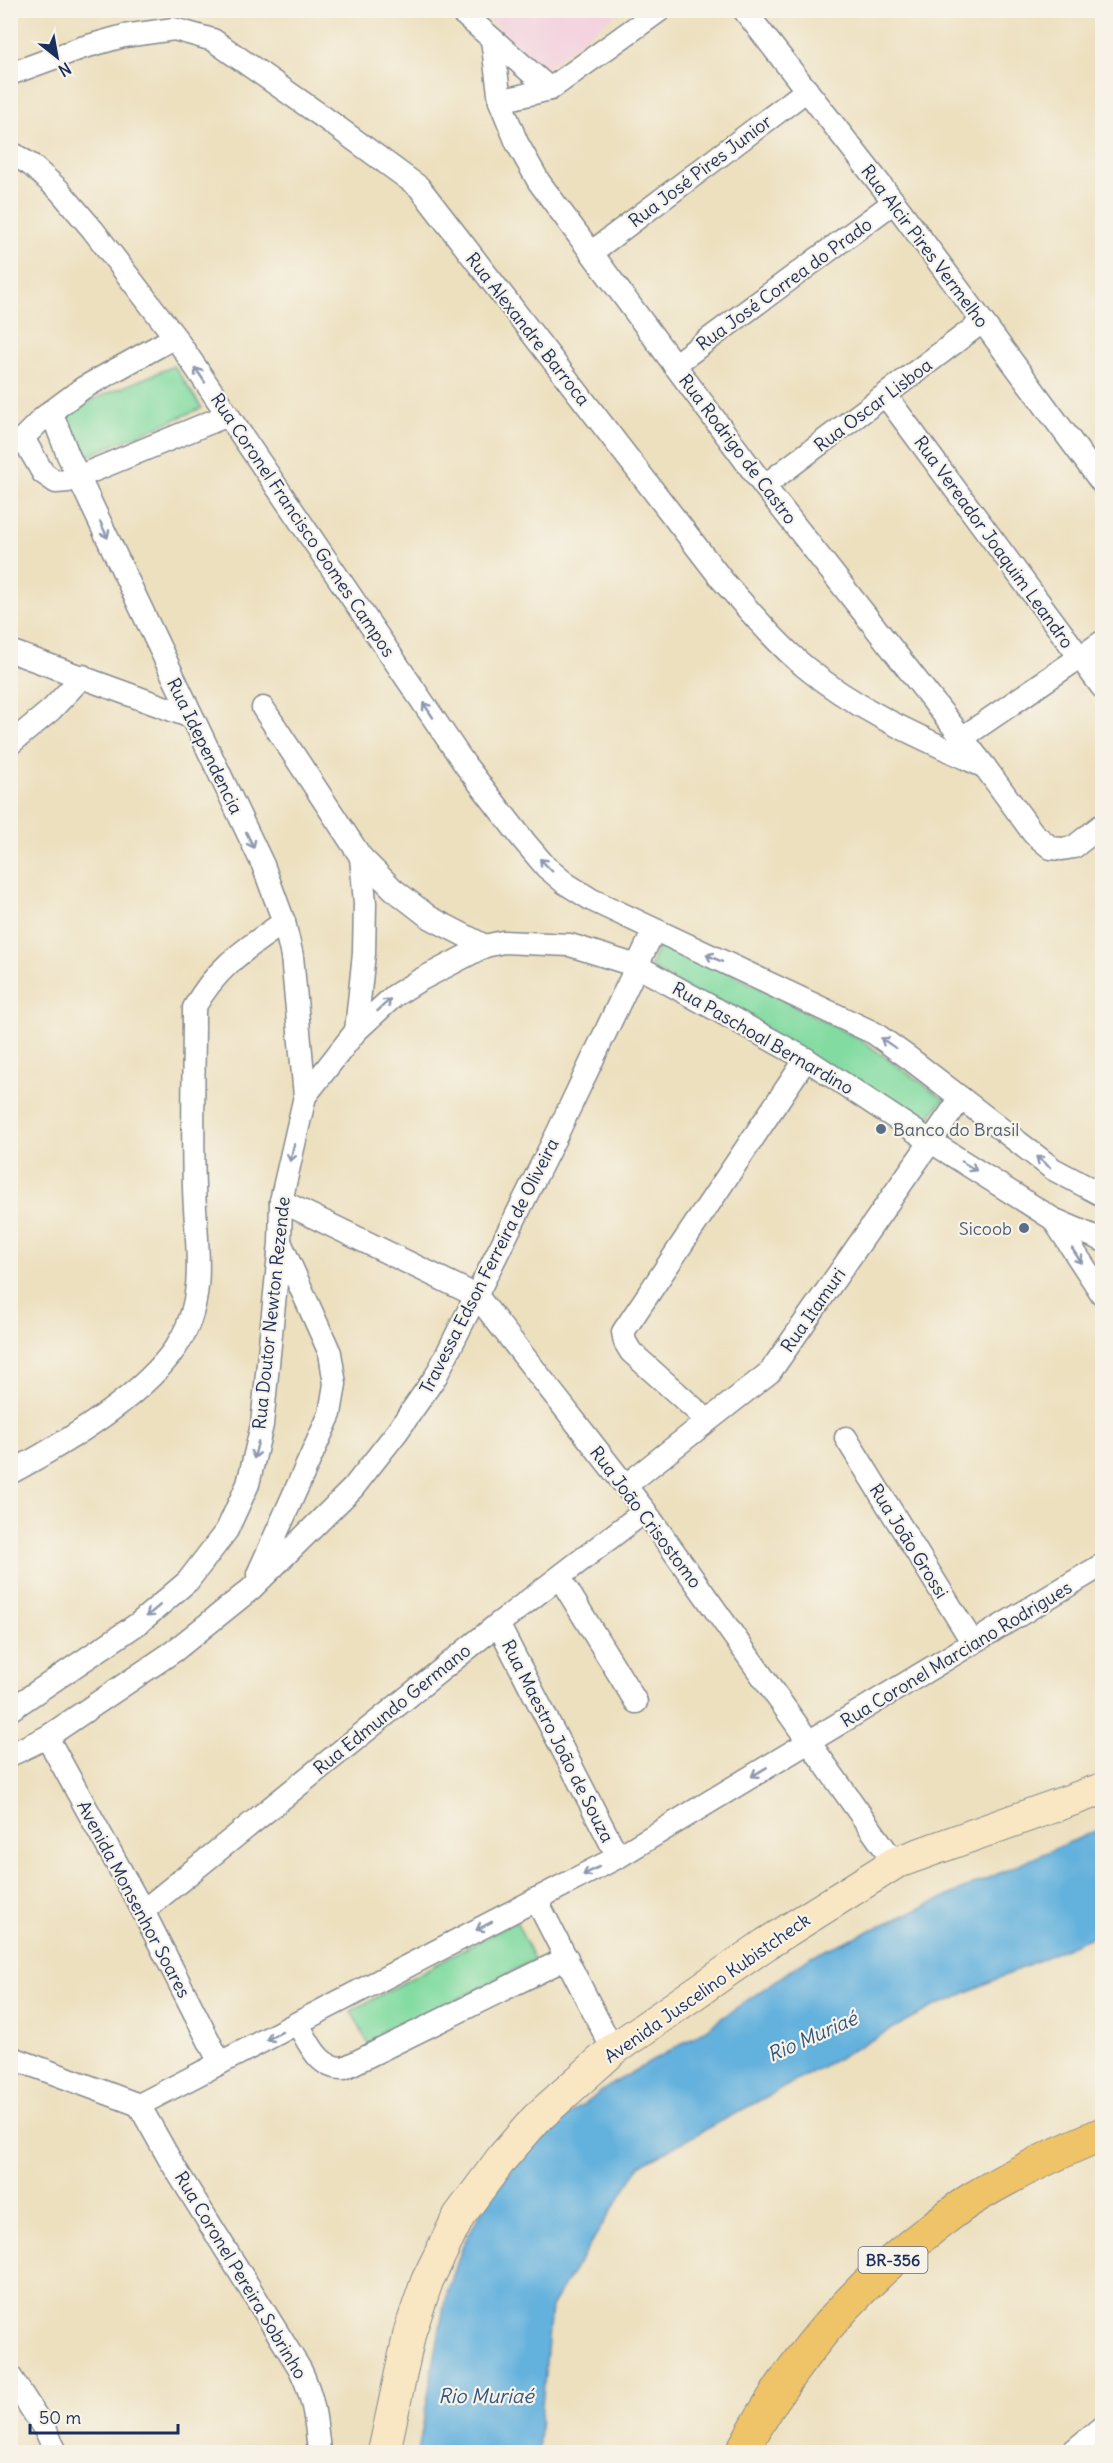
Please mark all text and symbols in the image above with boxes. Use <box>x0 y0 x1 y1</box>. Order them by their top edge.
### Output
north arrow <box>27 27 87 87</box>
text: N <box>55 58 75 81</box>
street label: Rua José Pires Junior <box>624 109 777 232</box>
street label: Rua Alcir Pires Vermelho <box>856 160 994 332</box>
street label: Rua José Correa do Prado <box>692 212 876 356</box>
street label: Rua Alexandre Barroca <box>461 248 595 410</box>
street label: Rua Oscar Lisboa <box>809 353 937 457</box>
one-way arrow <box>194 367 206 384</box>
street label: Rua Rodrigo de Castro <box>674 369 802 529</box>
street label: Rua Coronel Francisco Gomes Campos <box>206 389 400 661</box>
street label: Rua Vereador Joaquim Leandro <box>909 431 1079 653</box>
one-way arrow <box>99 521 111 539</box>
street label: Rua Idependencia <box>162 674 248 818</box>
one-way arrow <box>422 702 434 719</box>
one-way arrow <box>245 830 257 848</box>
one-way arrow <box>538 858 553 873</box>
one-way arrow <box>705 951 723 963</box>
street label: Rua Paschoal Bernardino <box>668 977 858 1099</box>
one-way arrow <box>377 998 392 1012</box>
one-way arrow <box>881 1037 897 1049</box>
place label: Banco do Brasil <box>893 1118 1019 1141</box>
marker: Banco do Brasil <box>874 1122 888 1136</box>
street label: Travessa Edson Ferreira de Oliveira <box>414 1134 564 1398</box>
one-way arrow <box>286 1144 298 1163</box>
one-way arrow <box>1035 1155 1051 1168</box>
one-way arrow <box>960 1160 977 1172</box>
street label: Rua Doutor Newton Rezende <box>247 1195 295 1431</box>
place label: Sicoob <box>959 1217 1012 1240</box>
marker: Sicoob <box>1017 1221 1031 1235</box>
one-way arrow <box>1071 1248 1083 1264</box>
street label: Rua Itamuri <box>776 1263 850 1357</box>
one-way arrow <box>249 1441 261 1460</box>
street label: Rua João Crisostomo <box>585 1441 707 1593</box>
street label: Rua João Grossi <box>865 1479 953 1603</box>
street label: Rua Coronel Marciano Rodrigues <box>836 1576 1076 1732</box>
one-way arrow <box>145 1604 161 1617</box>
street label: Rua Maestro João de Souza <box>497 1636 619 1846</box>
street label: Rua Edmundo Germano <box>309 1639 475 1779</box>
one-way arrow <box>751 1767 768 1779</box>
street label: Avenida Monsenhor Soares <box>72 1796 196 2002</box>
one-way arrow <box>583 1866 601 1877</box>
street label: Avenida Juscelino Kubistcheck <box>600 1908 814 2068</box>
one-way arrow <box>476 1921 494 1932</box>
water label: Rio Muriaé <box>763 2005 862 2067</box>
one-way arrow <box>265 2030 283 2042</box>
street label: Rua Coronel Pereira Sobrinho <box>170 2167 312 2383</box>
road number: BR-356 <box>858 2247 928 2273</box>
water label: Rio Muriaé <box>438 2383 535 2408</box>
scale bar <box>30 2397 178 2435</box>
text: 50 m <box>39 2406 81 2429</box>

